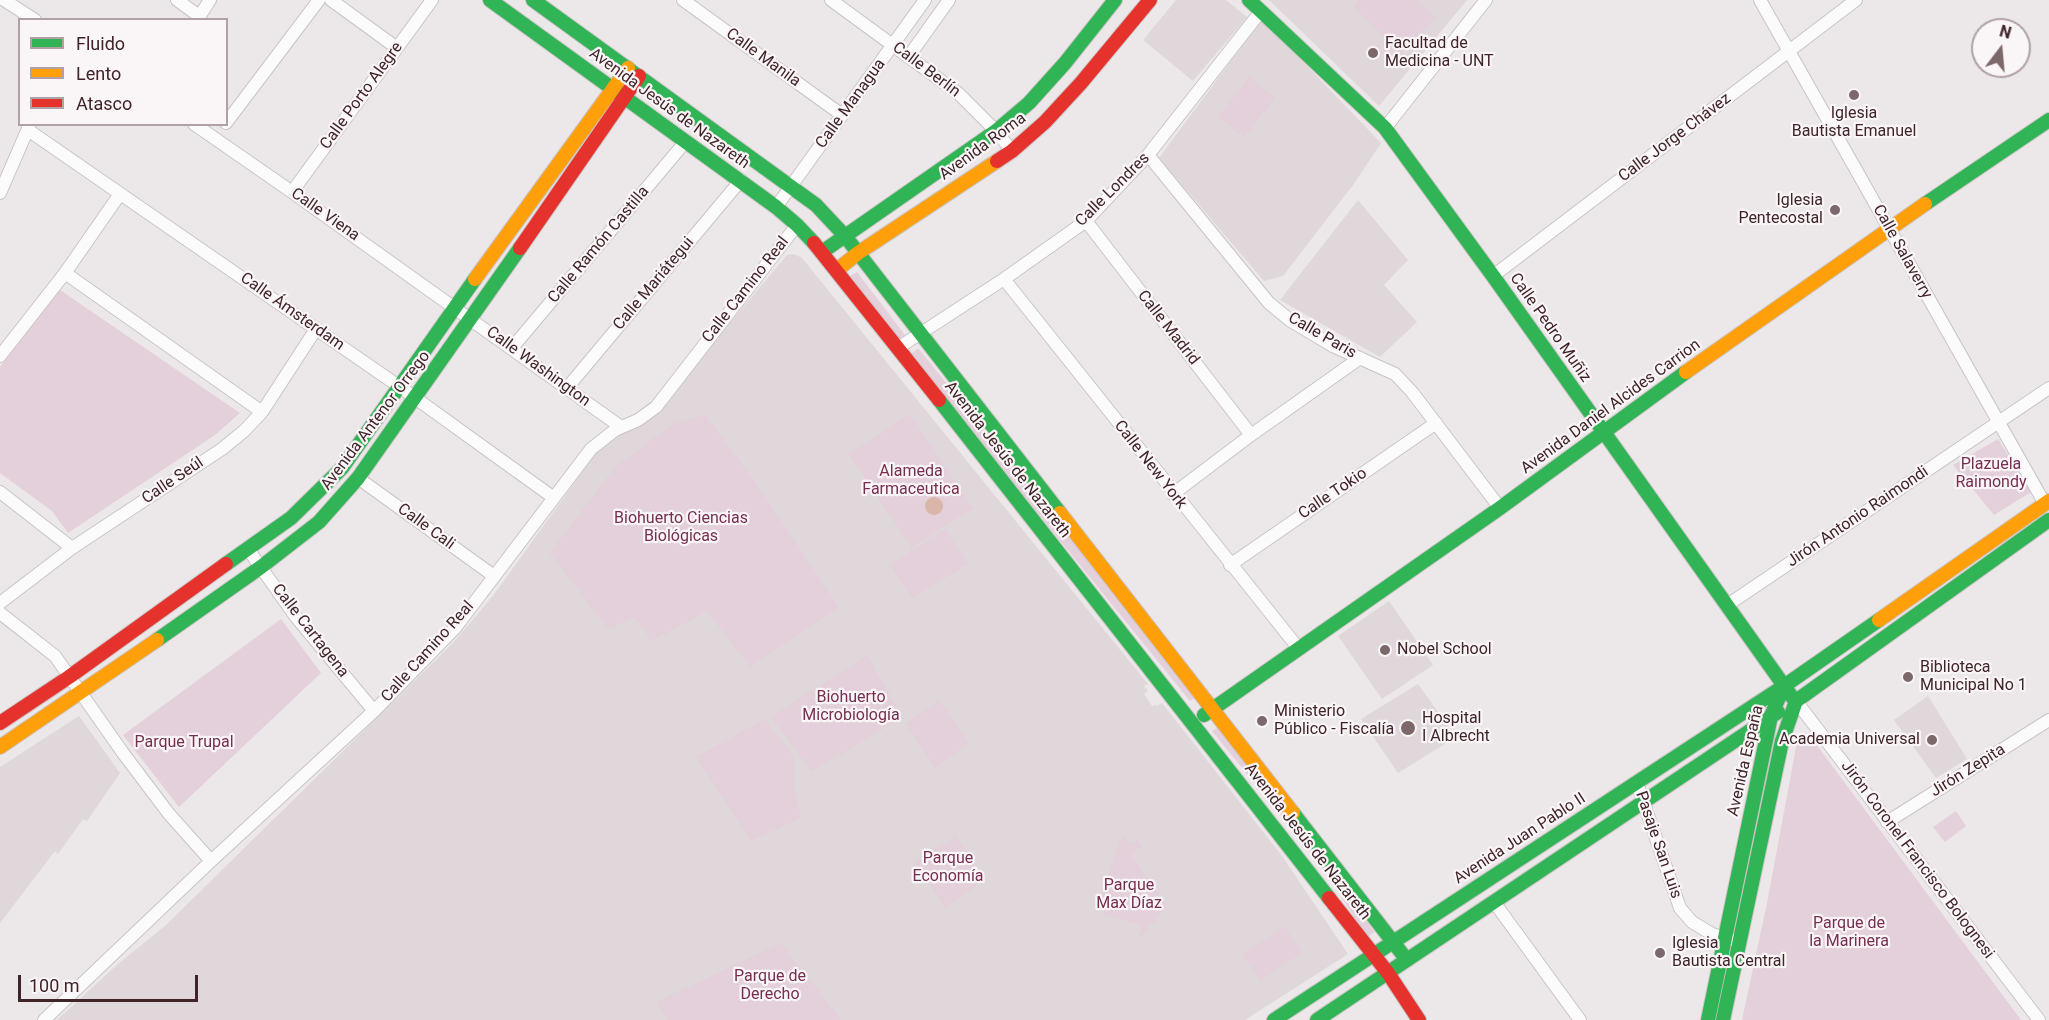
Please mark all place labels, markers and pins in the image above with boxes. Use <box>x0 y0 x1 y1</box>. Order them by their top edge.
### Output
place label: Facultad de Medicina - UNT <box>1385 34 1494 72</box>
marker: Facultad de Medicina - UNT <box>1366 46 1380 60</box>
marker: Iglesia Bautista Emanuel <box>1847 88 1861 102</box>
place label: Iglesia Bautista Emanuel <box>1792 104 1916 142</box>
place label: Iglesia Pentecostal <box>1738 191 1823 229</box>
marker: Iglesia Pentecostal <box>1828 203 1842 217</box>
place label: Nobel School <box>1397 640 1492 660</box>
marker: Nobel School <box>1378 643 1392 657</box>
place label: Biblioteca Municipal No 1 <box>1920 658 2027 696</box>
marker: Biblioteca Municipal No 1 <box>1901 670 1915 684</box>
place label: Ministerio Público - Fiscalía <box>1274 702 1394 740</box>
place label: Hospital I Albrecht <box>1422 709 1490 747</box>
marker: Ministerio Público - Fiscalía <box>1255 714 1269 728</box>
marker: Hospital I Albrecht <box>1399 719 1417 737</box>
place label: Academia Universal <box>1779 730 1920 750</box>
marker: Academia Universal <box>1925 733 1939 747</box>
place label: Iglesia Bautista Central <box>1672 934 1785 972</box>
marker: Iglesia Bautista Central <box>1653 946 1667 960</box>

